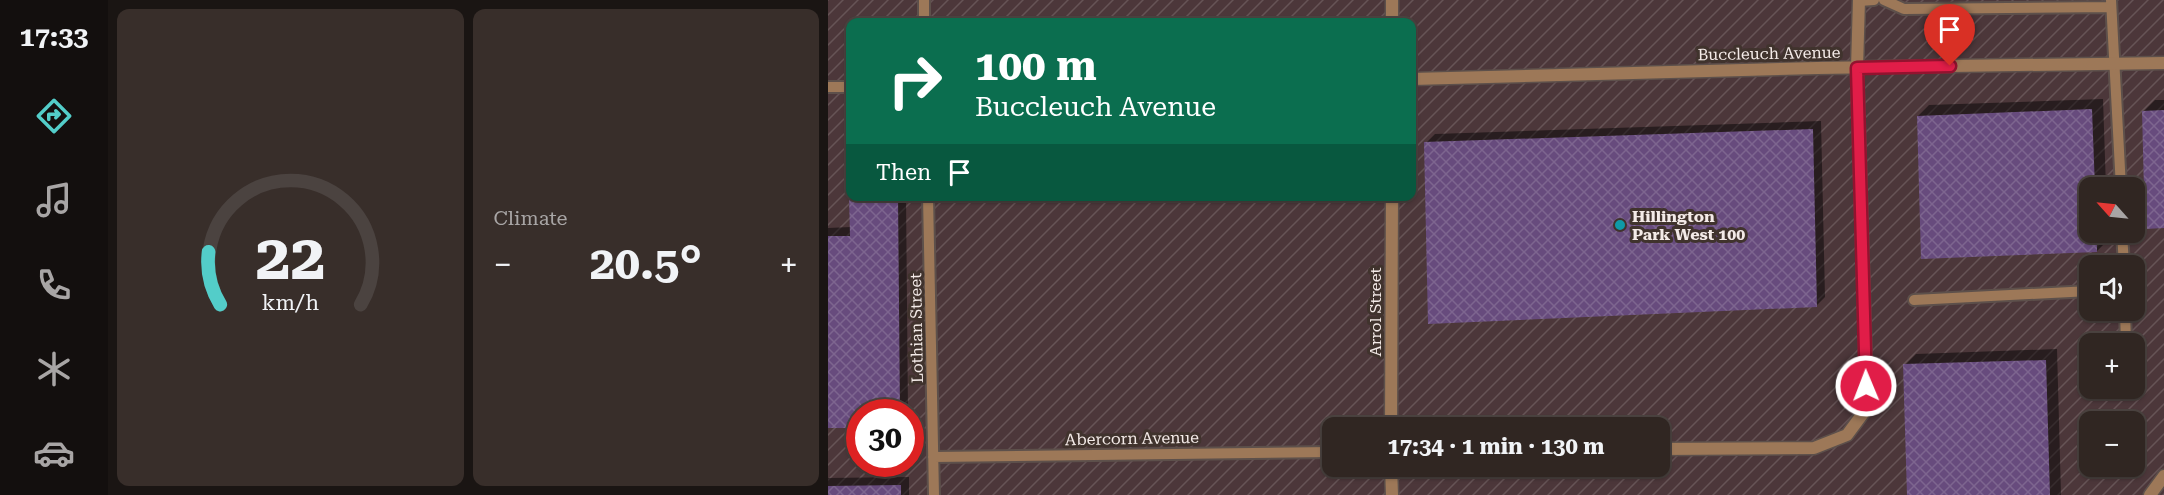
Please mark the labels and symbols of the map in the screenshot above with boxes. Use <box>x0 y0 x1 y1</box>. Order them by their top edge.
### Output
pin <box>1924 4 1975 66</box>
street label: Buccleuch Avenue <box>1697 43 1841 64</box>
north arrow <box>2079 177 2145 243</box>
place label: Hillington Park West 100 <box>1632 207 1745 244</box>
marker: Hillington Park West 100 <box>1613 218 1627 232</box>
street label: Arrol Street <box>1366 268 1385 356</box>
street label: Lothian Street <box>906 273 927 383</box>
position arrow <box>1834 354 1898 418</box>
speed limit sign: 30 <box>846 399 924 477</box>
street label: Abercorn Avenue <box>1065 428 1199 449</box>

